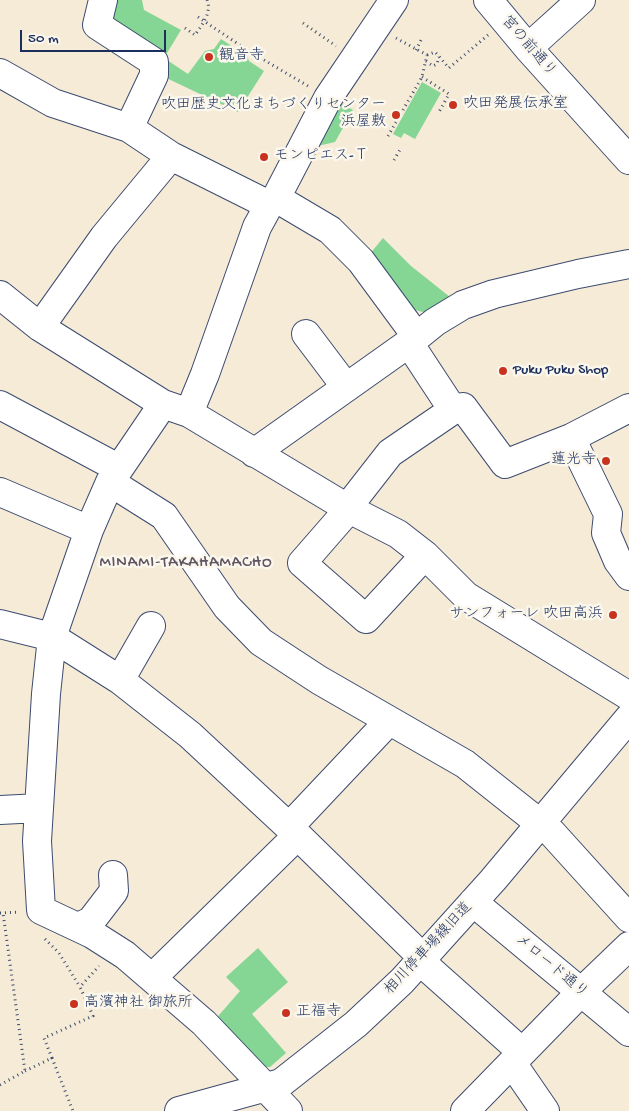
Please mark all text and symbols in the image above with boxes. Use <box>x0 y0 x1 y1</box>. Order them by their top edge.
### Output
street label: 宮の前通り <box>497 13 559 81</box>
scale bar <box>22 20 169 52</box>
text: 50 m <box>28 30 59 48</box>
place label: 観音寺 <box>219 48 264 66</box>
marker: 観音寺 <box>203 51 215 63</box>
place label: 吹田発展伝承室 <box>463 96 568 114</box>
place label: 吹田歴史文化まちづくりセンター 浜屋敷 <box>161 97 386 132</box>
marker: 吹田発展伝承室 <box>447 99 459 111</box>
marker: 吹田歴史文化まちづくりセンター 浜屋敷 <box>390 109 402 121</box>
place label: モンピエス-Ｔ <box>274 148 369 166</box>
marker: モンピエス-Ｔ <box>258 151 270 163</box>
place label: Puku Puku Shop <box>513 362 608 380</box>
marker: Puku Puku Shop <box>497 365 509 377</box>
place label: 蓮光寺 <box>551 452 596 470</box>
marker: 蓮光寺 <box>600 455 612 467</box>
district label: MINAMI-TAKAHAMACHO <box>97 554 275 574</box>
place label: サンフォーレ 吹田高浜 <box>449 606 603 624</box>
marker: サンフォーレ 吹田高浜 <box>607 609 619 621</box>
street label: 相川停車場線旧道 <box>381 899 477 999</box>
street label: メロード通り <box>511 931 591 1003</box>
place label: 高濱神社 御旅所 <box>84 995 193 1013</box>
marker: 高濱神社 御旅所 <box>68 998 80 1010</box>
place label: 正福寺 <box>296 1004 341 1022</box>
marker: 正福寺 <box>280 1007 292 1019</box>

